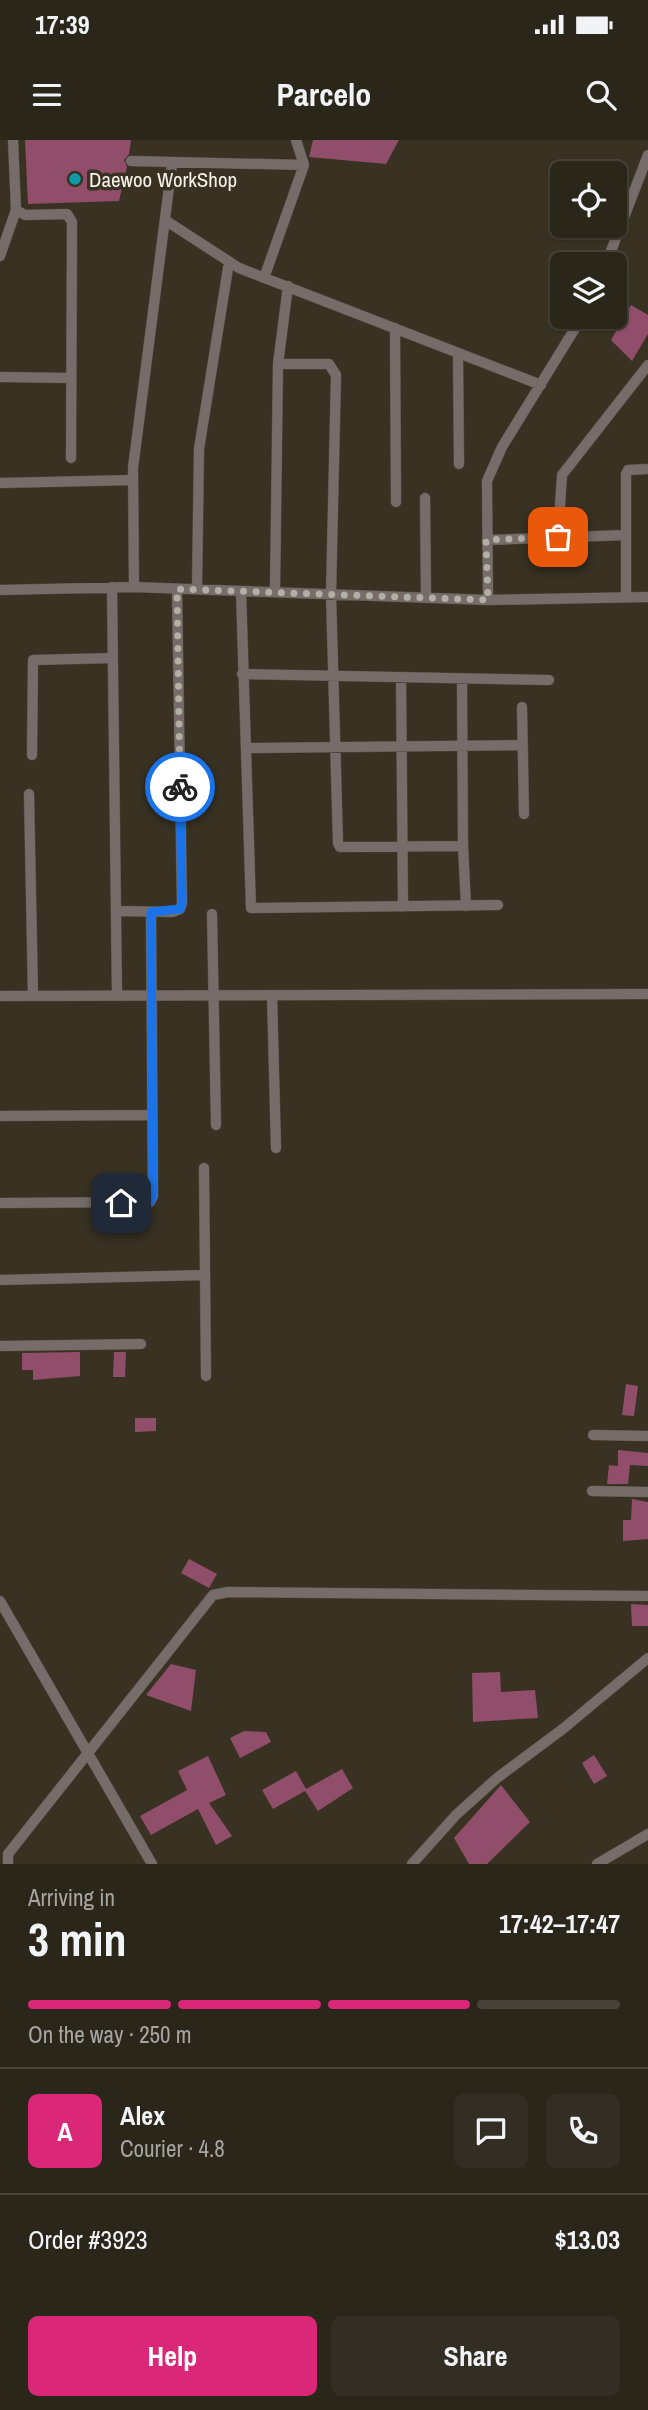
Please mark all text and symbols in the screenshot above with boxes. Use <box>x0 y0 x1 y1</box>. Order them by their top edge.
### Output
text: 17:39 <box>35 7 90 42</box>
text: Parcelo <box>277 73 371 116</box>
icon: menu <box>28 76 66 114</box>
icon: search <box>582 76 620 114</box>
map controls <box>550 161 627 329</box>
button: locate <box>550 161 627 238</box>
place label: Daewoo WorkShop <box>89 165 237 194</box>
marker: Daewoo WorkShop <box>67 171 83 187</box>
button: layers <box>550 252 627 329</box>
pin <box>528 507 588 567</box>
icon: bag <box>539 518 577 556</box>
courier <box>145 752 215 822</box>
icon: bike <box>161 768 199 806</box>
pin <box>91 1173 151 1233</box>
icon: home <box>102 1184 140 1222</box>
text: Arriving in <box>28 1882 115 1913</box>
text: 17:42–17:47 <box>499 1906 620 1941</box>
text: 3 min <box>28 1908 127 1970</box>
text: On the way · 250 m <box>28 2019 192 2050</box>
button: chat <box>454 2094 528 2168</box>
button: phone <box>546 2094 620 2168</box>
text: Alex <box>120 2098 165 2133</box>
text: A <box>57 2114 73 2149</box>
text: Courier · 4.8 <box>120 2133 225 2164</box>
text: Order #3923 <box>28 2222 148 2257</box>
text: $13.03 <box>555 2222 620 2257</box>
button: Help <box>28 2316 317 2396</box>
button: Share <box>331 2316 620 2396</box>

